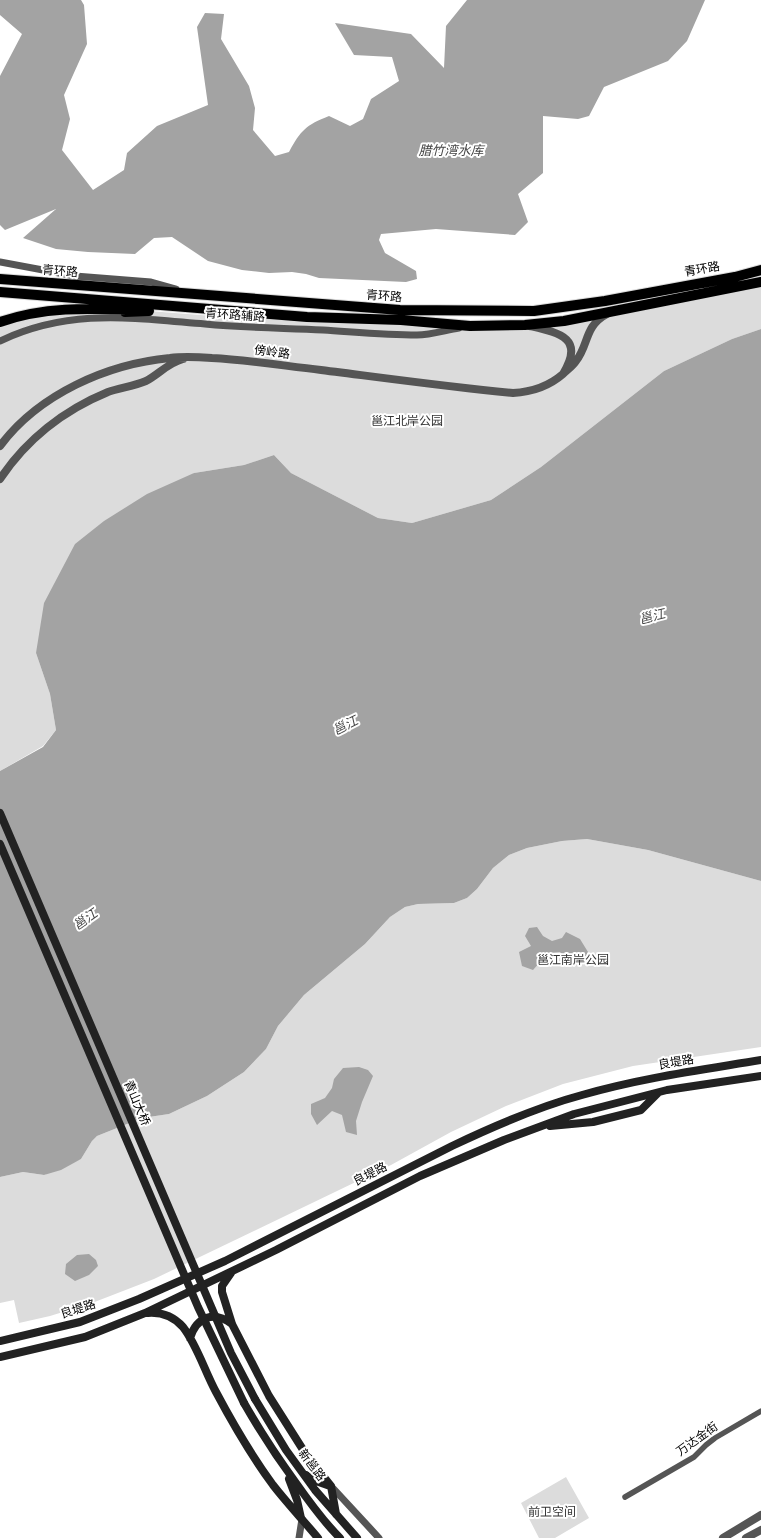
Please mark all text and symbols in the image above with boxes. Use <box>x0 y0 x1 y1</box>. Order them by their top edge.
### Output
water label: 腊竹湾水库 <box>418 142 485 158</box>
street label: 青环路 <box>683 258 721 279</box>
street label: 青环路 <box>42 262 79 279</box>
street label: 青环路 <box>366 287 403 304</box>
street label: 青环路辅路 <box>205 305 265 324</box>
street label: 傍岭路 <box>253 342 291 361</box>
park label: 邕江北岸公园 <box>371 413 443 428</box>
water label: 邕江 <box>637 605 668 627</box>
water label: 邕江 <box>330 711 362 738</box>
water label: 邕江 <box>70 904 102 933</box>
park label: 邕江南岸公园 <box>537 952 609 967</box>
street label: 良堤路 <box>657 1051 695 1072</box>
street label: 青山大桥 <box>121 1078 154 1128</box>
street label: 良堤路 <box>350 1159 389 1188</box>
street label: 良堤路 <box>58 1296 97 1321</box>
street label: 万达金街 <box>673 1418 721 1459</box>
street label: 新邕路 <box>296 1446 329 1484</box>
park label: 前卫空间 <box>528 1504 576 1519</box>

